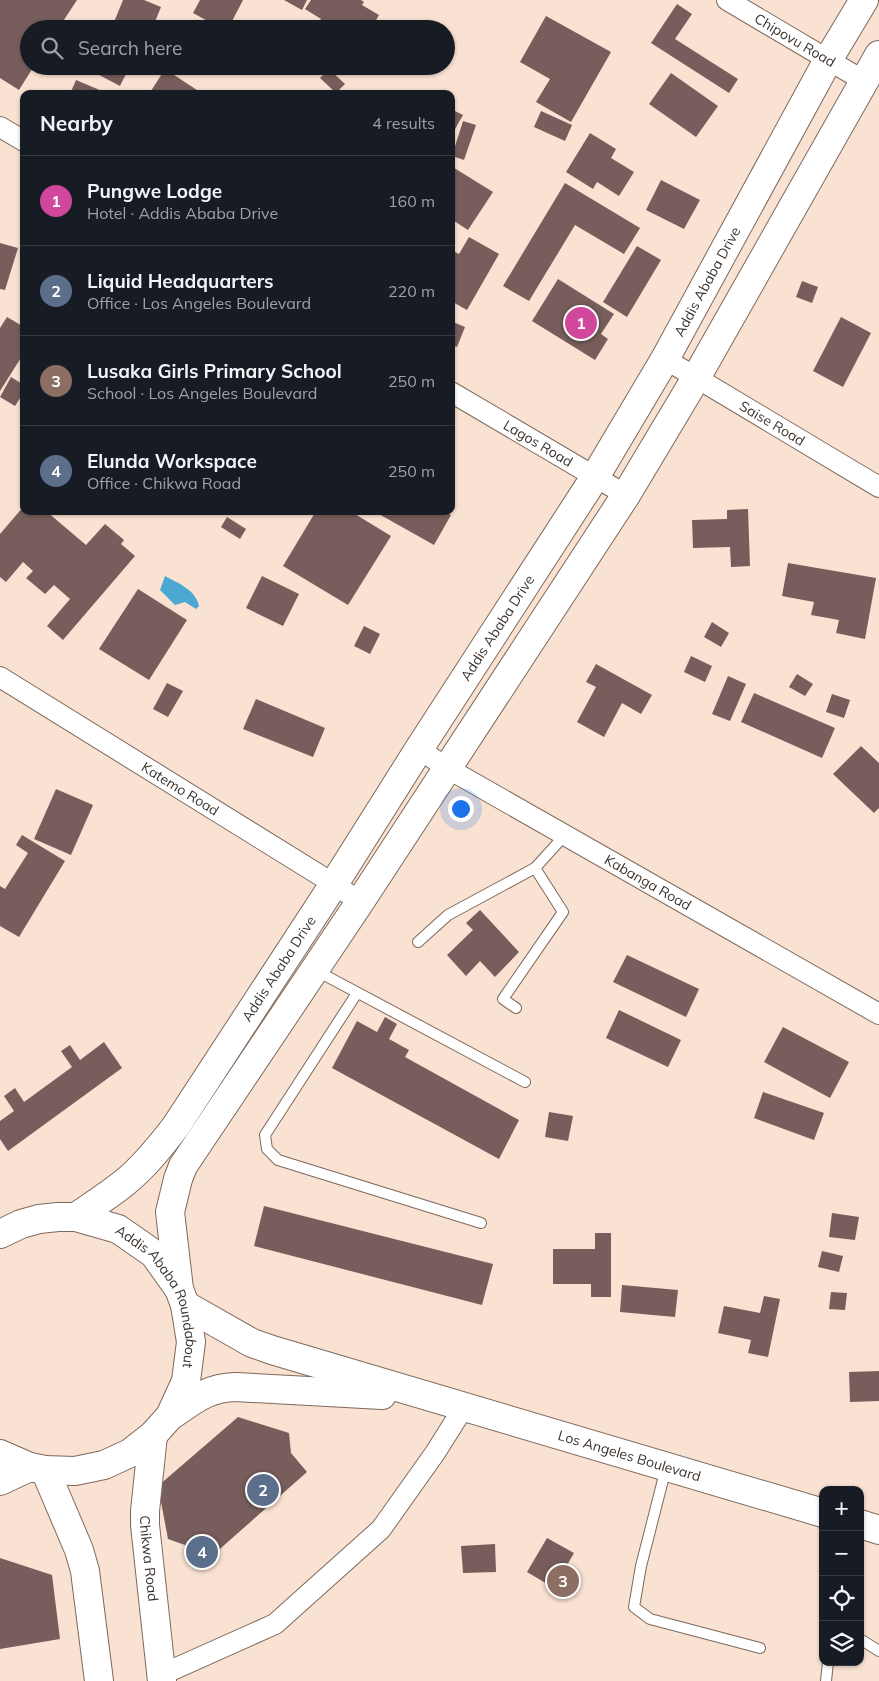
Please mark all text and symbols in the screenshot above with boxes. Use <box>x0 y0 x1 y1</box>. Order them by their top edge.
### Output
street label: Chipovu Road <box>751 9 839 71</box>
search box <box>20 20 455 75</box>
icon: search <box>38 34 66 62</box>
text: Search here <box>78 36 182 60</box>
text: Nearby <box>40 110 113 136</box>
text: 4 results <box>372 113 435 133</box>
text: Pungwe Lodge <box>87 179 222 203</box>
text: 1 <box>51 191 61 211</box>
text: 160 m <box>388 191 435 211</box>
text: Hotel · Addis Ababa Drive <box>87 203 278 223</box>
street label: Addis Ababa Drive <box>670 224 744 340</box>
text: Liquid Headquarters <box>87 269 274 293</box>
text: 2 <box>51 281 61 301</box>
text: 220 m <box>388 281 435 301</box>
text: Office · Los Angeles Boulevard <box>87 293 311 313</box>
pin: 1 <box>565 304 597 342</box>
text: Lusaka Girls Primary School <box>87 359 342 383</box>
text: 3 <box>51 371 61 391</box>
text: 250 m <box>388 371 435 391</box>
text: School · Los Angeles Boulevard <box>87 383 317 403</box>
street label: Saise Road <box>736 397 808 450</box>
street label: Lagos Road <box>500 416 576 471</box>
text: Elunda Workspace <box>87 449 257 473</box>
text: 4 <box>51 461 61 481</box>
text: 250 m <box>388 461 435 481</box>
text: Office · Chikwa Road <box>87 473 241 493</box>
street label: Addis Ababa Drive <box>457 572 538 684</box>
street label: Katemo Road <box>138 758 222 820</box>
your location <box>448 796 474 822</box>
street label: Kabanga Road <box>601 851 695 914</box>
street label: Addis Ababa Drive <box>238 913 320 1025</box>
street label: Addis Ababa Roundabout <box>112 1221 200 1369</box>
street label: Los Angeles Boulevard <box>556 1426 703 1485</box>
pin: 2 <box>247 1471 279 1509</box>
map controls <box>819 1486 864 1666</box>
button: + <box>819 1486 864 1531</box>
street label: Chikwa Road <box>136 1515 162 1602</box>
button: − <box>819 1531 864 1576</box>
pin: 4 <box>186 1533 218 1571</box>
pin: 3 <box>547 1562 579 1600</box>
button: locate <box>819 1576 864 1621</box>
button: layers <box>819 1621 864 1666</box>

